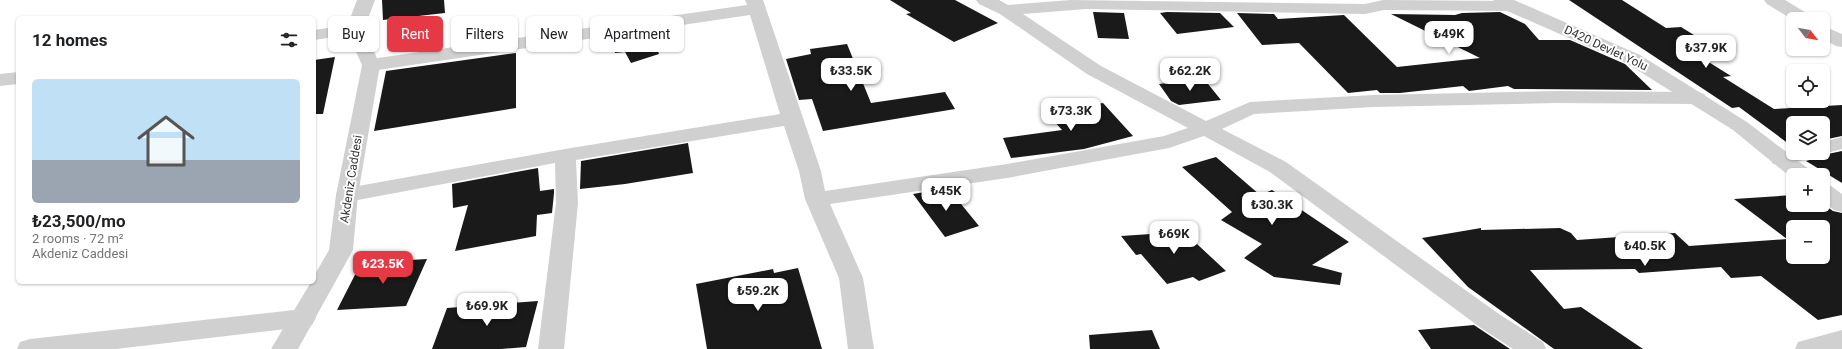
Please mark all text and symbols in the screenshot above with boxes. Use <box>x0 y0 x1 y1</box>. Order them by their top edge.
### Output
north arrow <box>1786 12 1830 56</box>
map controls <box>1786 12 1830 264</box>
chip: Buy <box>328 16 379 52</box>
chip: Rent <box>387 16 443 52</box>
chip: Filters <box>451 16 518 52</box>
chip: New <box>526 16 582 52</box>
chip: Apartment <box>590 16 684 52</box>
pin: ₺49K <box>1425 21 1473 55</box>
street label: D420 Devlet Yolu <box>1562 23 1650 73</box>
text: ₺49K <box>1434 26 1464 41</box>
icon: filters <box>278 29 300 51</box>
text: 12 homes <box>32 30 108 50</box>
pin: ₺37.9K <box>1673 35 1739 69</box>
text: ₺37.9K <box>1685 40 1727 55</box>
pin: ₺33.5K <box>818 58 884 92</box>
pin: ₺62.2K <box>1157 58 1223 92</box>
text: ₺33.5K <box>830 63 872 78</box>
text: ₺62.2K <box>1169 63 1211 78</box>
button: locate <box>1786 64 1830 108</box>
pin: ₺73.3K <box>1038 98 1104 132</box>
text: ₺73.3K <box>1050 103 1092 118</box>
icon: home <box>130 105 202 177</box>
button: layers <box>1786 116 1830 160</box>
street label: Akdeniz Caddesi <box>337 134 365 224</box>
button: + <box>1786 168 1830 212</box>
pin: ₺45K <box>922 178 970 212</box>
text: ₺45K <box>931 183 961 198</box>
pin: ₺30.3K <box>1239 192 1305 226</box>
text: ₺30.3K <box>1251 197 1293 212</box>
text: ₺23,500/mo <box>32 211 126 231</box>
button: − <box>1786 220 1830 264</box>
pin: ₺69K <box>1150 221 1198 255</box>
text: ₺69K <box>1159 226 1189 241</box>
text: 2 rooms · 72 m² <box>32 231 124 246</box>
pin: ₺40.5K <box>1612 233 1678 267</box>
text: ₺40.5K <box>1624 238 1666 253</box>
text: Akdeniz Caddesi <box>32 246 128 261</box>
pin: ₺23.5K <box>350 251 416 285</box>
text: ₺23.5K <box>362 256 404 271</box>
pin: ₺59.2K <box>725 278 791 312</box>
text: ₺59.2K <box>737 283 779 298</box>
pin: ₺69.9K <box>454 293 520 327</box>
text: ₺69.9K <box>466 298 508 313</box>

